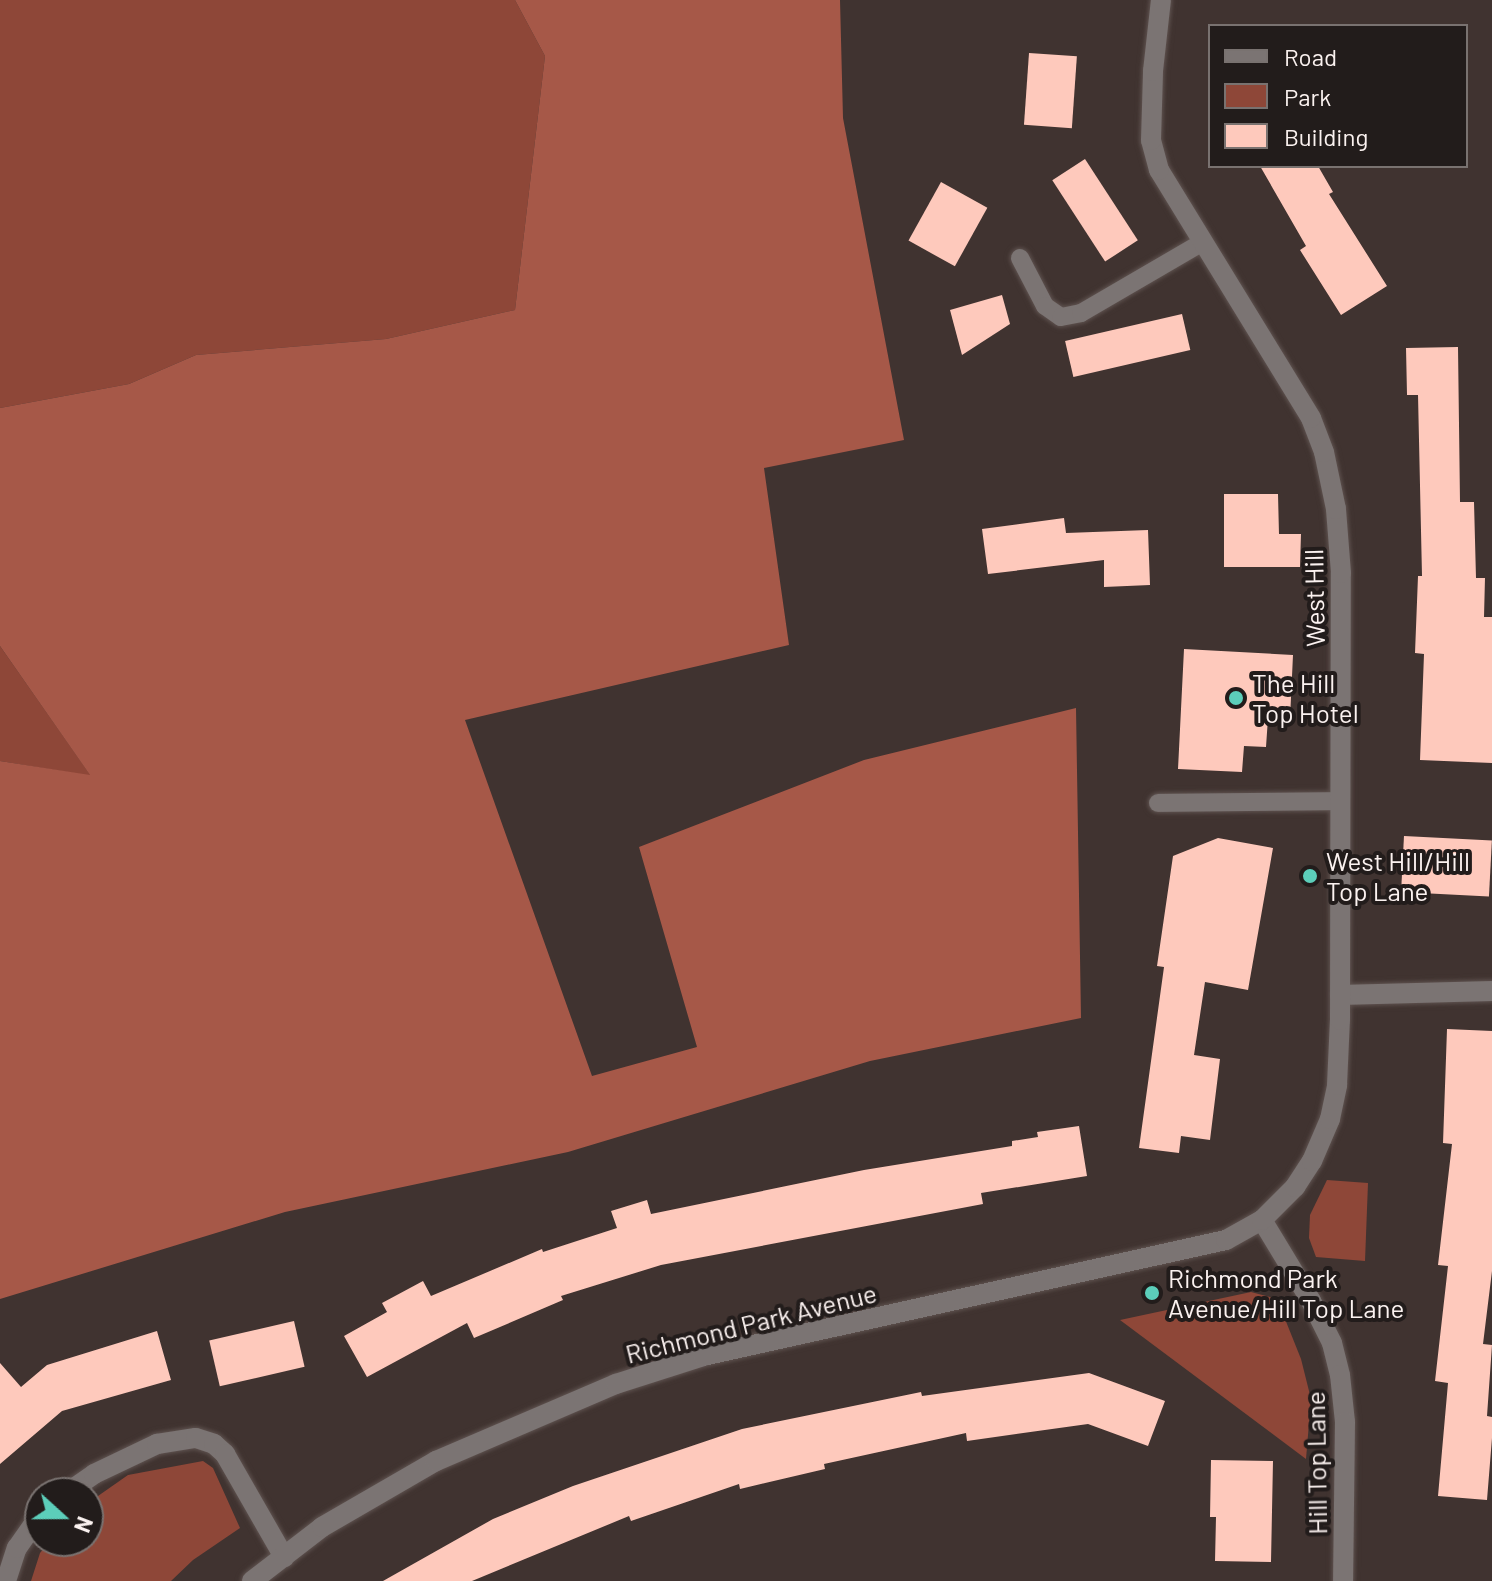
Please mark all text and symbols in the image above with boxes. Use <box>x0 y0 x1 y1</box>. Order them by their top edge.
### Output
legend <box>1208 24 1468 168</box>
text: Road <box>1284 42 1337 71</box>
text: Park <box>1284 82 1331 111</box>
text: Building <box>1284 122 1368 151</box>
street label: West Hill <box>1298 549 1330 647</box>
place label: The Hill Top Hotel <box>1252 667 1359 728</box>
marker: The Hill Top Hotel <box>1227 689 1245 707</box>
place label: West Hill/Hill Top Lane <box>1326 845 1470 906</box>
marker: West Hill/Hill Top Lane <box>1301 867 1319 885</box>
place label: Richmond Park Avenue/Hill Top Lane <box>1168 1262 1404 1324</box>
street label: Richmond Park Avenue <box>622 1277 880 1369</box>
marker: Richmond Park Avenue/Hill Top Lane <box>1143 1284 1161 1302</box>
street label: Hill Top Lane <box>1299 1391 1333 1535</box>
north arrow <box>24 1477 104 1557</box>
text: N <box>70 1513 99 1536</box>

